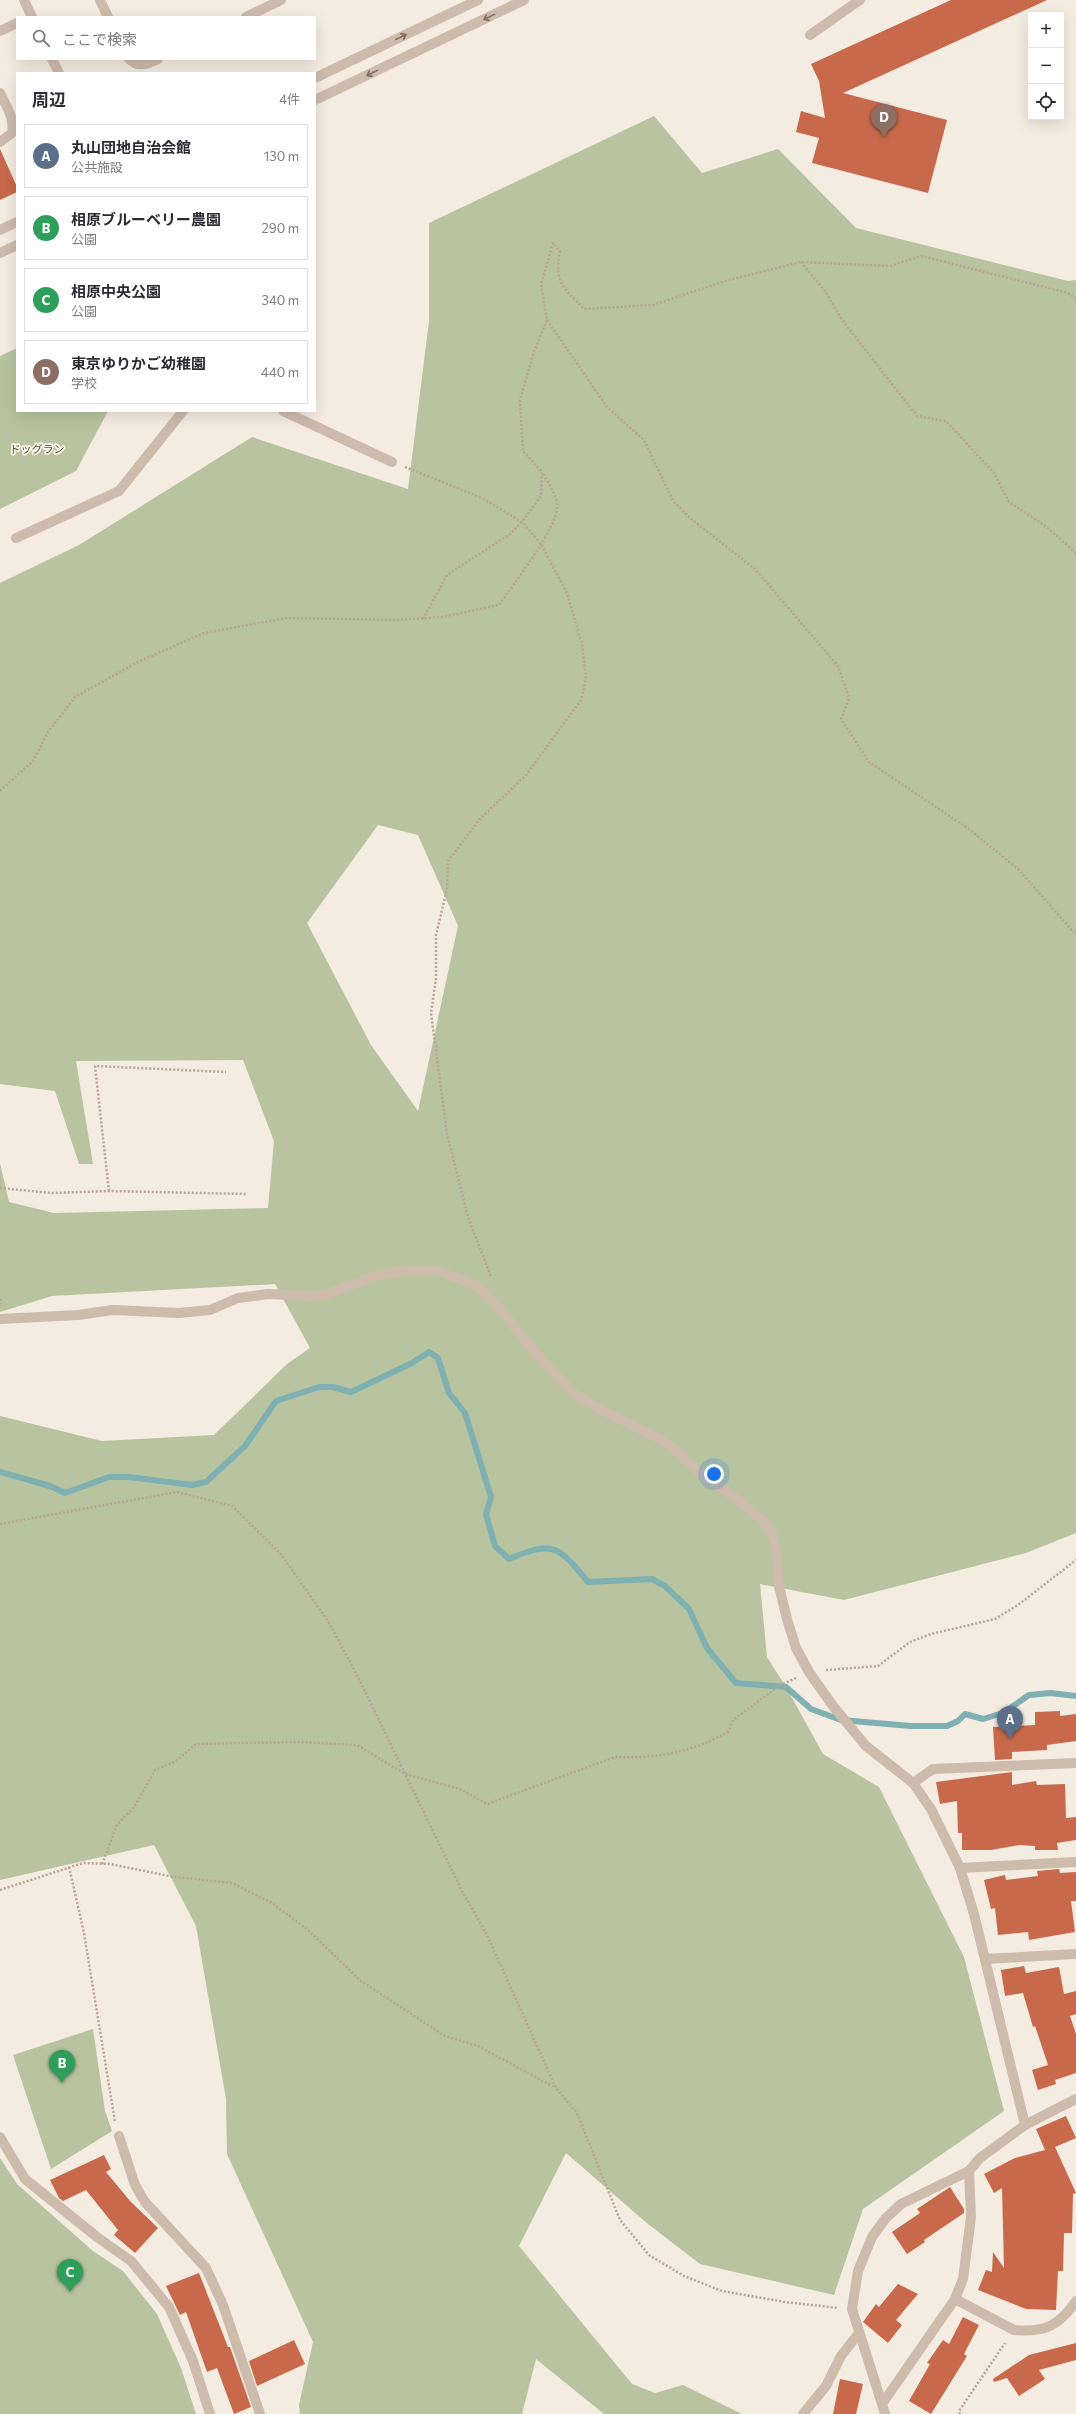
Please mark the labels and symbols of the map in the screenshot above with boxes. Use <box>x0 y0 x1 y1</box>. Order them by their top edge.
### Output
one-way arrow <box>483 14 495 21</box>
one-way arrow <box>394 33 406 40</box>
one-way arrow <box>366 70 378 77</box>
pin: D <box>871 104 897 137</box>
park label: ドッグラン <box>10 442 65 455</box>
your location <box>704 1464 724 1484</box>
pin: A <box>997 1706 1023 1739</box>
pin: B <box>49 2050 75 2083</box>
pin: C <box>57 2259 83 2292</box>

